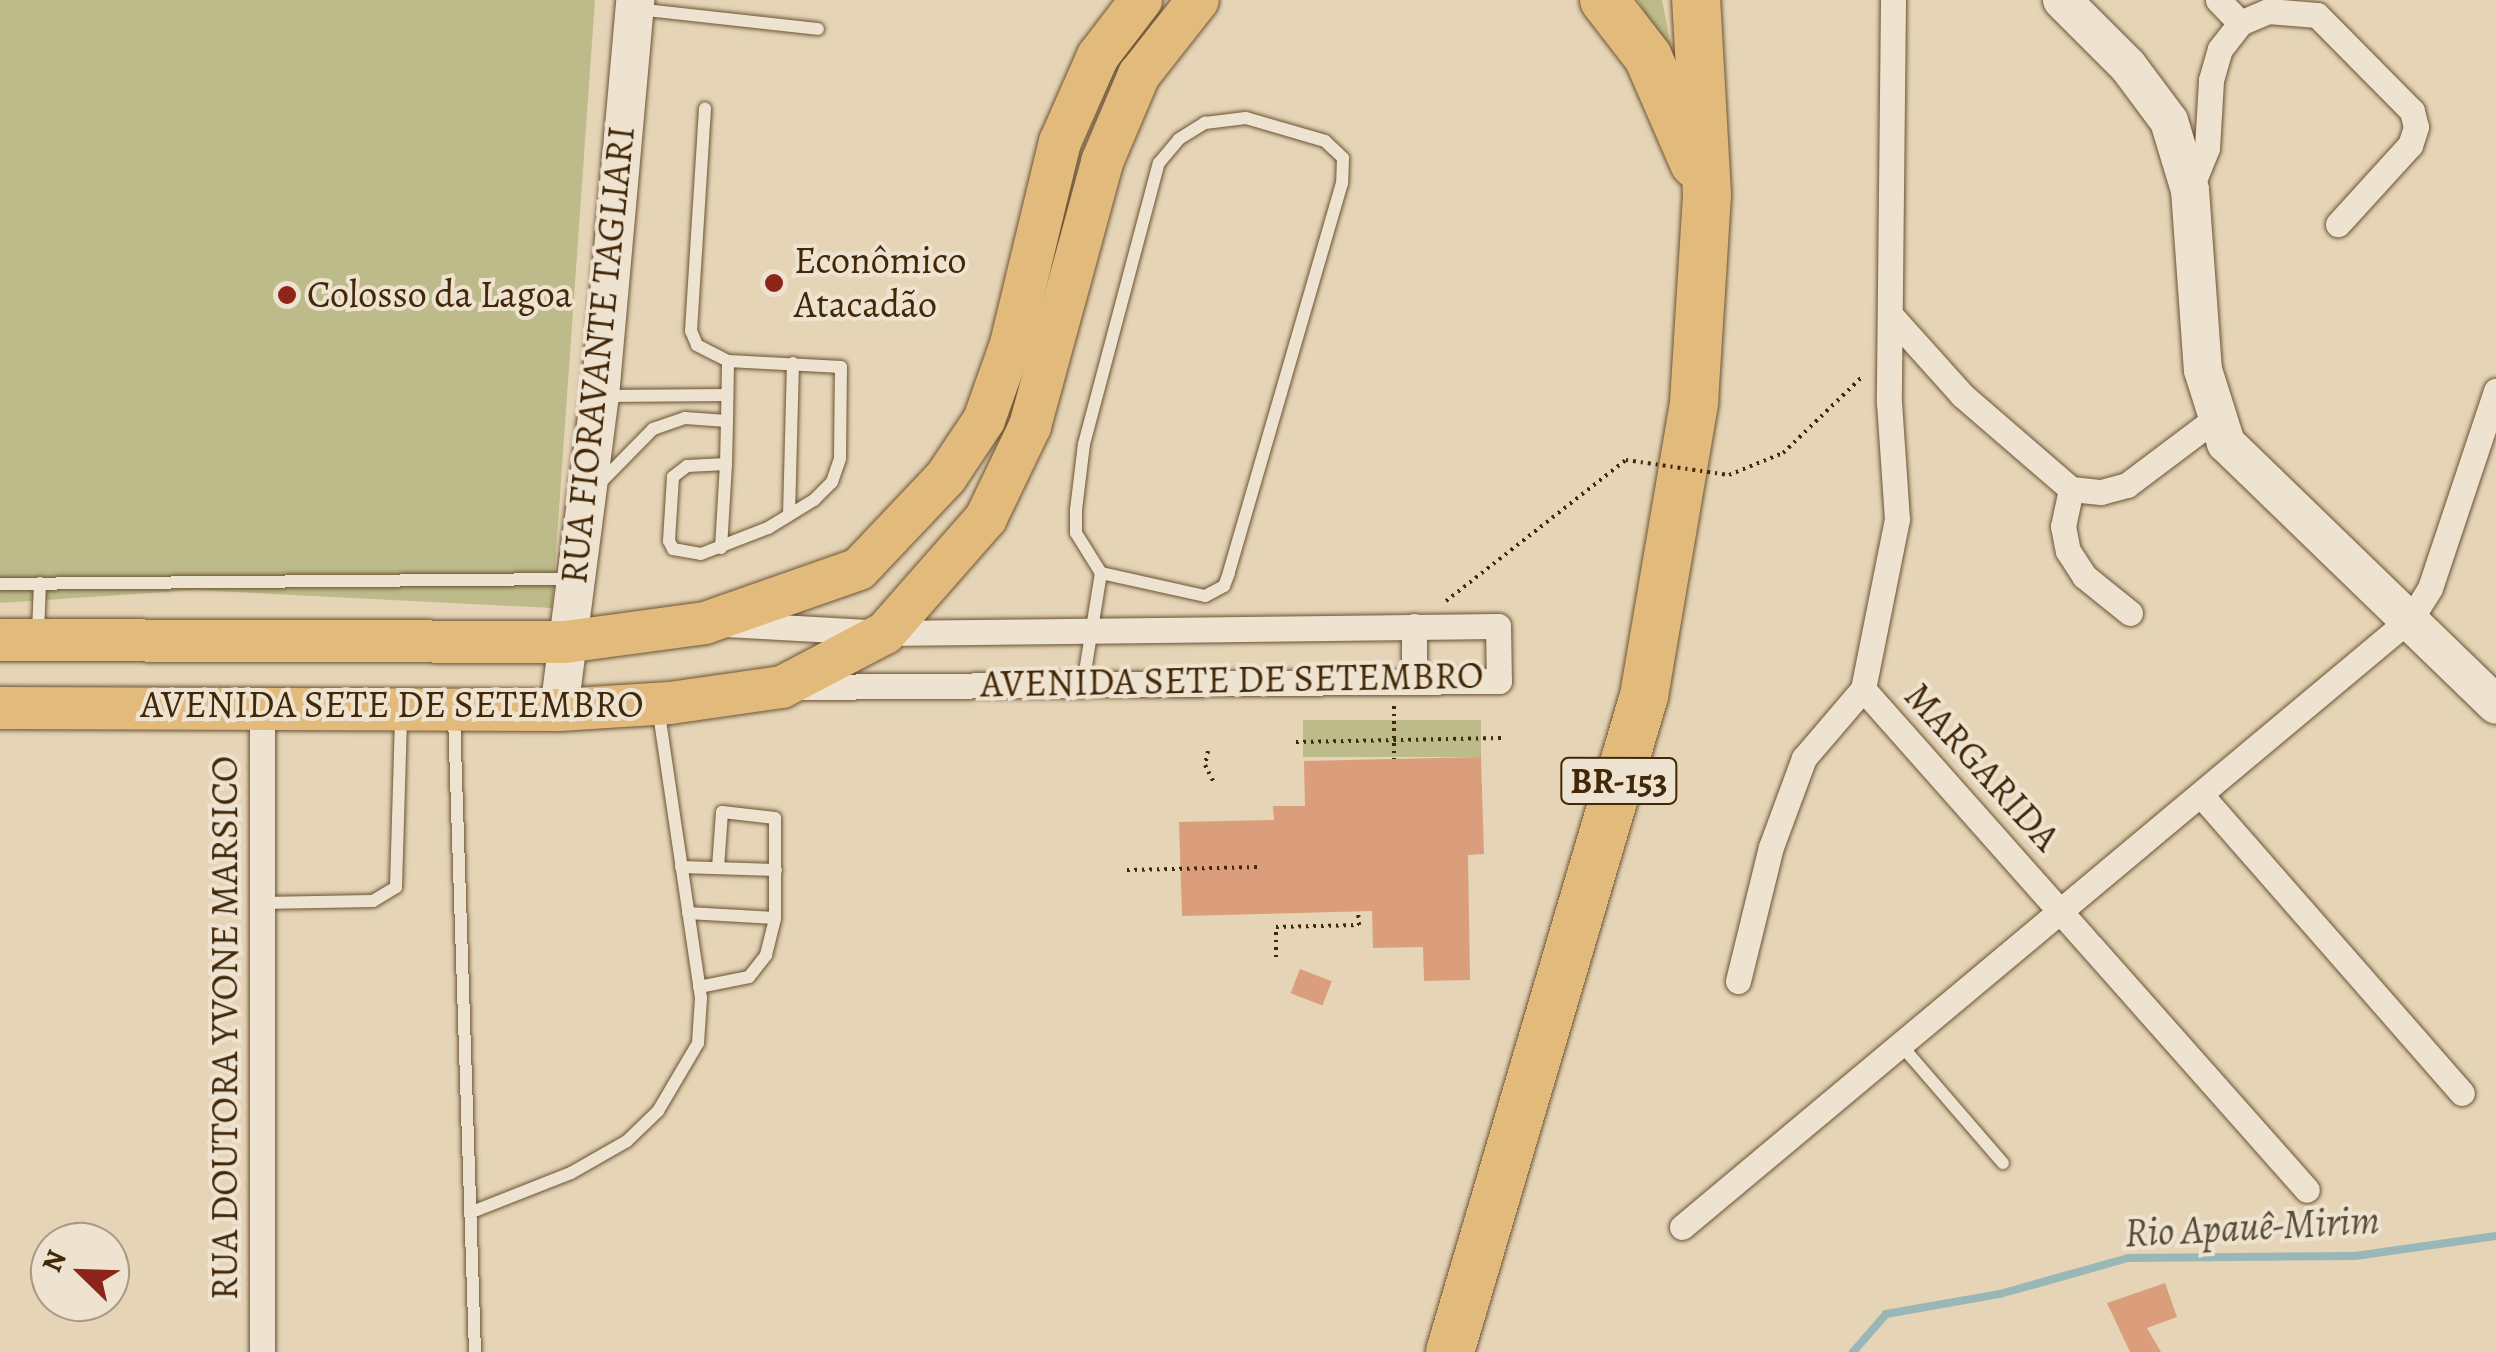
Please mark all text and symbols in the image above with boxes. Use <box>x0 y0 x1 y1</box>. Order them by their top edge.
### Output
street label: RUA FIORAVANTE TAGLIARI <box>551 124 645 586</box>
place label: Econômico Atacadão <box>794 238 967 328</box>
place label: Colosso da Lagoa <box>307 272 572 318</box>
marker: Econômico Atacadão <box>763 272 785 294</box>
marker: Colosso da Lagoa <box>276 284 298 306</box>
street label: AVENIDA SETE DE SETEMBRO <box>980 653 1484 707</box>
street label: MARGARIDA <box>1895 674 2069 860</box>
street label: AVENIDA SETE DE SETEMBRO <box>140 682 644 728</box>
road number: BR-153 <box>1559 751 1679 811</box>
street label: RUA DOUTORA YVONE MARSICO <box>202 756 248 1300</box>
water label: Rio Apauê-Mirim <box>2123 1196 2381 1258</box>
north arrow <box>30 1222 130 1322</box>
text: N <box>33 1244 76 1278</box>

